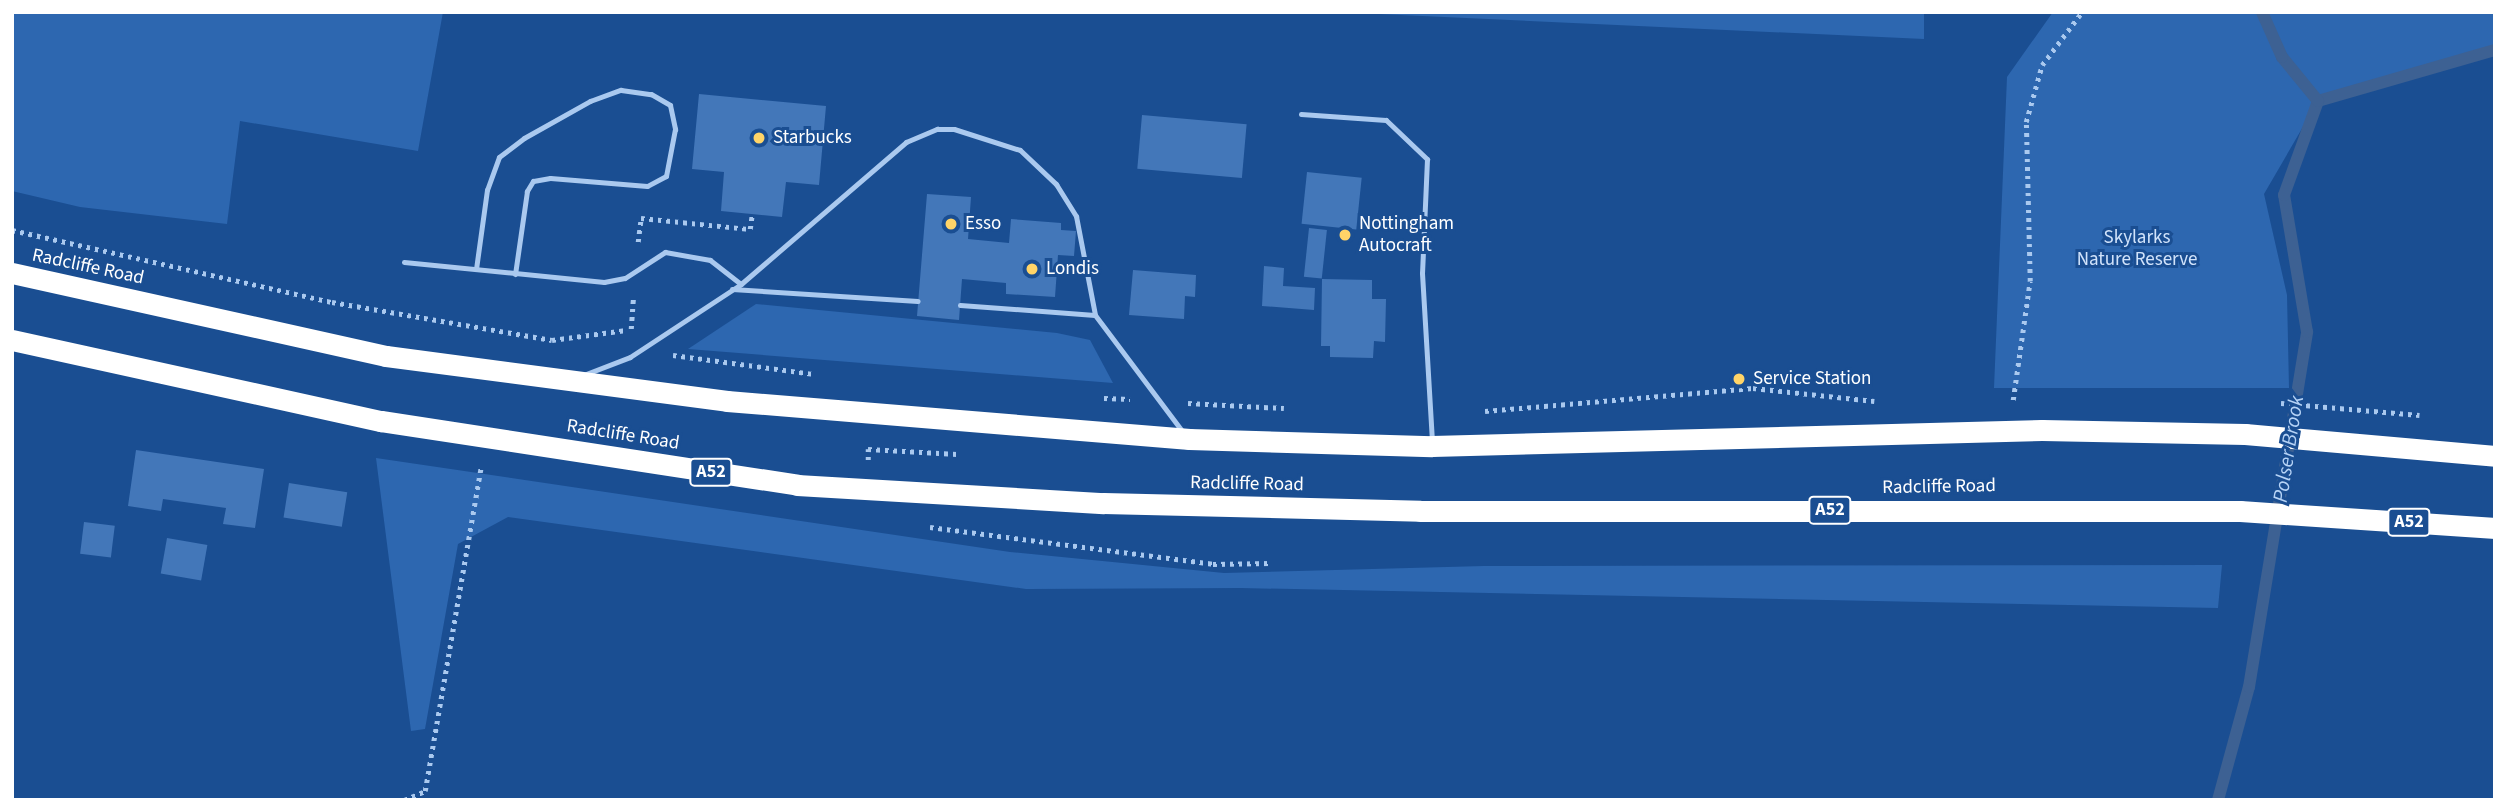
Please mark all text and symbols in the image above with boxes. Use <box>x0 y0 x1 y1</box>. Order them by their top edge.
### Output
place label: Starbucks <box>773 127 852 149</box>
marker: Starbucks <box>751 130 767 146</box>
place label: Esso <box>965 213 1001 235</box>
place label: Nottingham Autocraft <box>1359 213 1454 257</box>
marker: Esso <box>943 216 959 232</box>
marker: Nottingham Autocraft <box>1337 227 1353 243</box>
park label: Skylarks Nature Reserve <box>2077 227 2197 271</box>
street label: Radcliffe Road <box>30 244 146 290</box>
place label: Londis <box>1046 258 1099 280</box>
marker: Londis <box>1024 261 1040 277</box>
place label: Service Station <box>1753 368 1871 390</box>
marker: Service Station <box>1731 371 1747 387</box>
water label: Polser Brook <box>2267 394 2309 504</box>
street label: Radcliffe Road <box>565 415 681 455</box>
road number: A52 <box>688 458 734 486</box>
street label: Radcliffe Road <box>1190 472 1304 496</box>
street label: Radcliffe Road <box>1882 475 1996 499</box>
road number: A52 <box>1807 496 1853 524</box>
road number: A52 <box>2386 508 2432 536</box>

